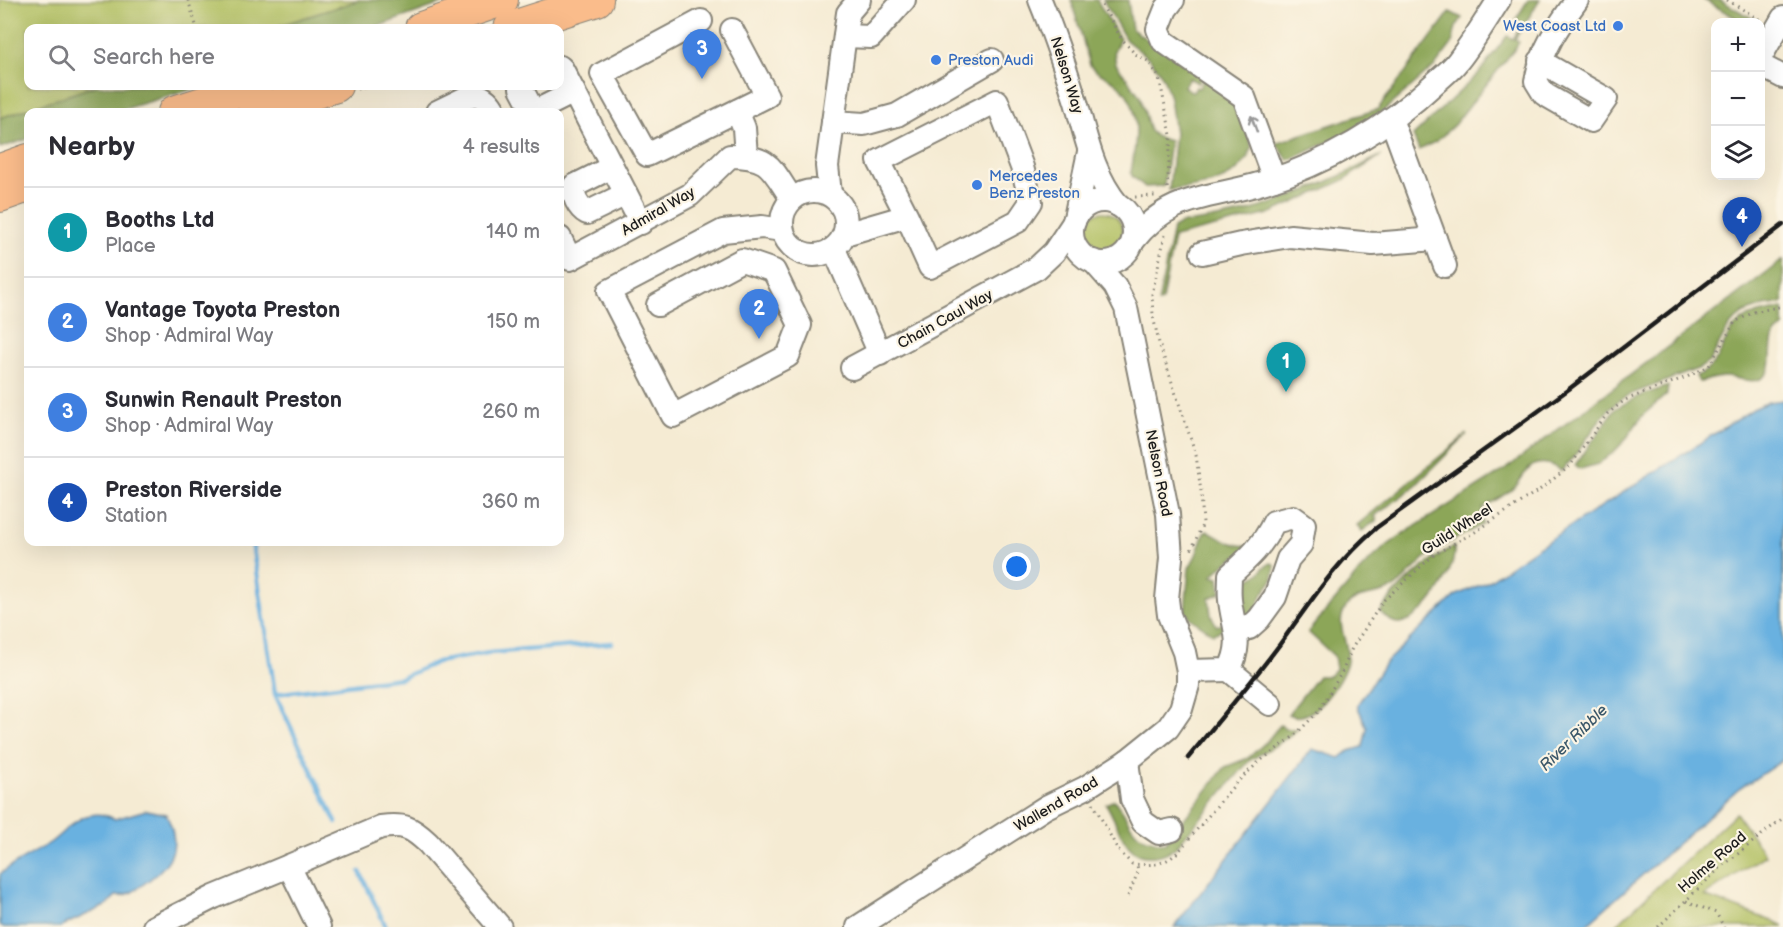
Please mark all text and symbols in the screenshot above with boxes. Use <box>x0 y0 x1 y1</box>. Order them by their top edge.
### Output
place label: West Coast Ltd <box>1503 17 1606 36</box>
map controls <box>1711 18 1765 180</box>
button: + <box>1711 18 1765 72</box>
marker: West Coast Ltd <box>1611 19 1625 33</box>
search box <box>24 24 564 90</box>
pin: 3 <box>682 29 722 79</box>
street label: Nelson Way <box>1046 34 1087 116</box>
icon: search <box>45 41 78 74</box>
text: Search here <box>93 44 215 71</box>
place label: Preston Audi <box>948 51 1034 70</box>
marker: Preston Audi <box>929 53 943 67</box>
button: − <box>1711 72 1765 126</box>
one-way arrow <box>1247 115 1258 134</box>
button: layers <box>1711 126 1765 180</box>
text: Nearby <box>48 132 135 163</box>
text: 4 results <box>462 135 540 159</box>
place label: Mercedes Benz Preston <box>989 167 1080 203</box>
marker: Mercedes Benz Preston <box>970 178 984 192</box>
street label: Admiral Way <box>618 183 699 240</box>
pin: 4 <box>1722 198 1762 247</box>
text: Booths Ltd <box>105 207 214 234</box>
text: 1 <box>63 220 72 244</box>
text: 140 m <box>486 220 540 244</box>
text: Place <box>105 234 156 258</box>
street label: Chain Caul Way <box>894 285 996 353</box>
pin: 2 <box>740 290 778 339</box>
text: Vantage Toyota Preston <box>105 297 340 324</box>
text: 2 <box>62 310 73 334</box>
text: 150 m <box>487 310 540 334</box>
text: Shop · Admiral Way <box>105 324 273 348</box>
pin: 1 <box>1266 342 1306 392</box>
text: Sunwin Renault Preston <box>105 387 342 414</box>
text: 3 <box>62 400 73 424</box>
text: 260 m <box>482 400 540 424</box>
text: Shop · Admiral Way <box>105 414 273 438</box>
street label: Nelson Road <box>1141 428 1176 518</box>
text: Preston Riverside <box>105 477 282 504</box>
text: 4 <box>62 490 73 514</box>
text: 360 m <box>482 490 540 514</box>
street label: Guild Wheel <box>1418 499 1496 559</box>
text: Station <box>105 504 167 528</box>
your location <box>1002 552 1031 581</box>
water label: River Ribble <box>1536 701 1612 775</box>
street label: Wallend Road <box>1011 773 1102 836</box>
street label: Holme Road <box>1674 828 1750 897</box>

